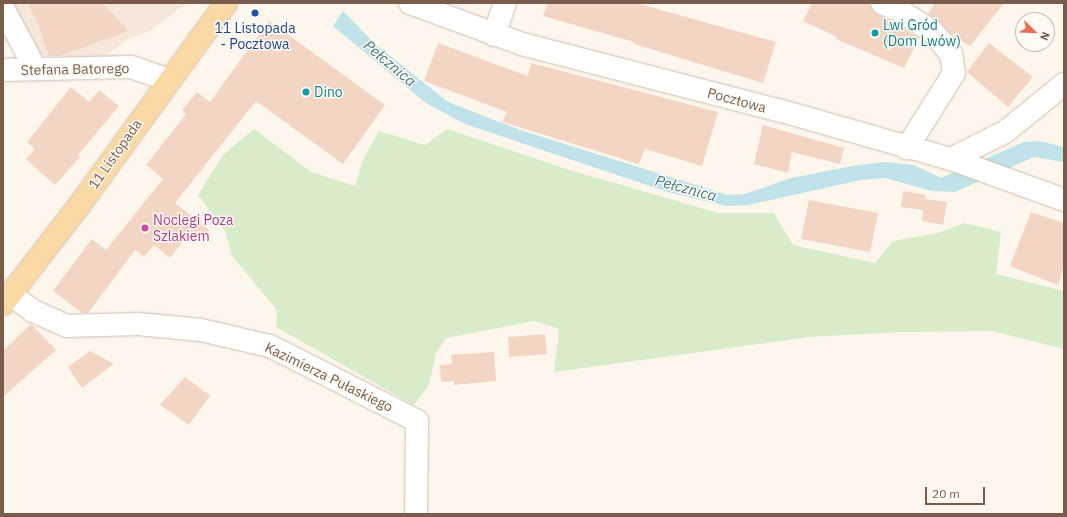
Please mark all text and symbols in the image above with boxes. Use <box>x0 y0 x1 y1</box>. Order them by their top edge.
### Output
marker: 11 Listopada - Pocztowa <box>250 8 260 18</box>
north arrow <box>1015 12 1055 52</box>
place label: Lwi Gród (Dom Lwów) <box>883 17 961 50</box>
place label: 11 Listopada - Pocztowa <box>214 20 296 52</box>
marker: Lwi Gród (Dom Lwów) <box>870 28 880 38</box>
text: N <box>1037 30 1053 43</box>
water label: Pełcznica <box>360 36 420 90</box>
street label: Stefana Batorego <box>21 60 129 78</box>
place label: Dino <box>314 84 343 100</box>
street label: Pocztowa <box>706 84 768 116</box>
marker: Dino <box>301 87 311 97</box>
street label: 11 Listopada <box>85 116 145 192</box>
water label: Pełcznica <box>653 171 719 205</box>
place label: Noclegi Poza Szlakiem <box>153 212 233 244</box>
marker: Noclegi Poza Szlakiem <box>140 223 150 233</box>
street label: Kazimierza Pułaskiego <box>262 339 396 415</box>
scale bar <box>927 479 987 505</box>
text: 20 m <box>932 486 960 501</box>

